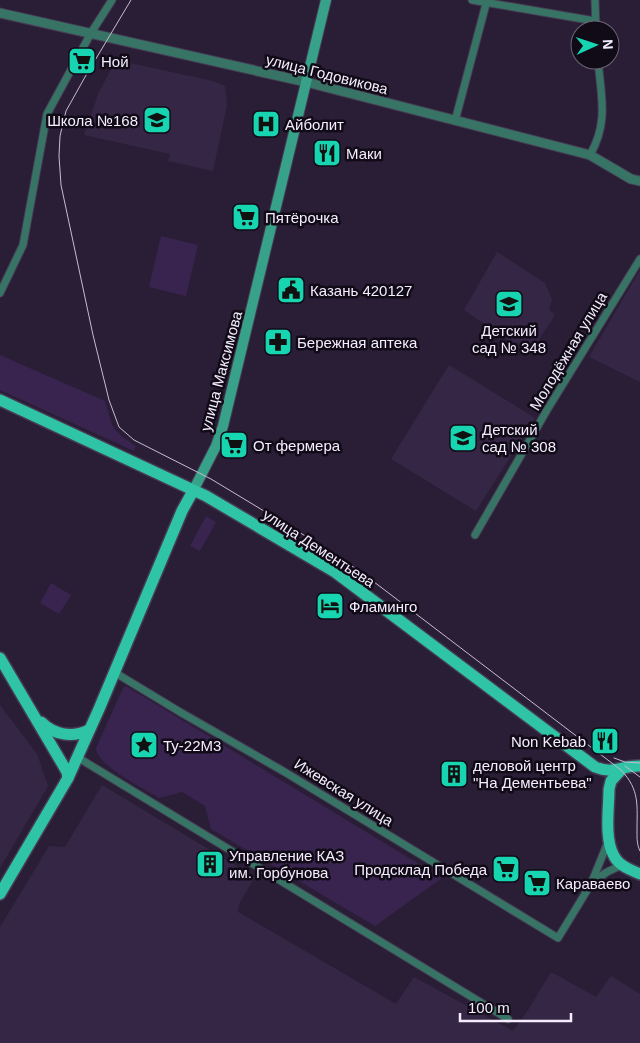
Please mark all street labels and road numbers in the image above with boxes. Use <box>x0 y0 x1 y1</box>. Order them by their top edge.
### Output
street label: улица Годовикова <box>264 51 390 98</box>
street label: Молодёжная улица <box>526 288 610 413</box>
street label: улица Максимова <box>197 308 245 433</box>
street label: улица Дементьева <box>260 505 379 591</box>
street label: Ижевская улица <box>291 755 397 830</box>

